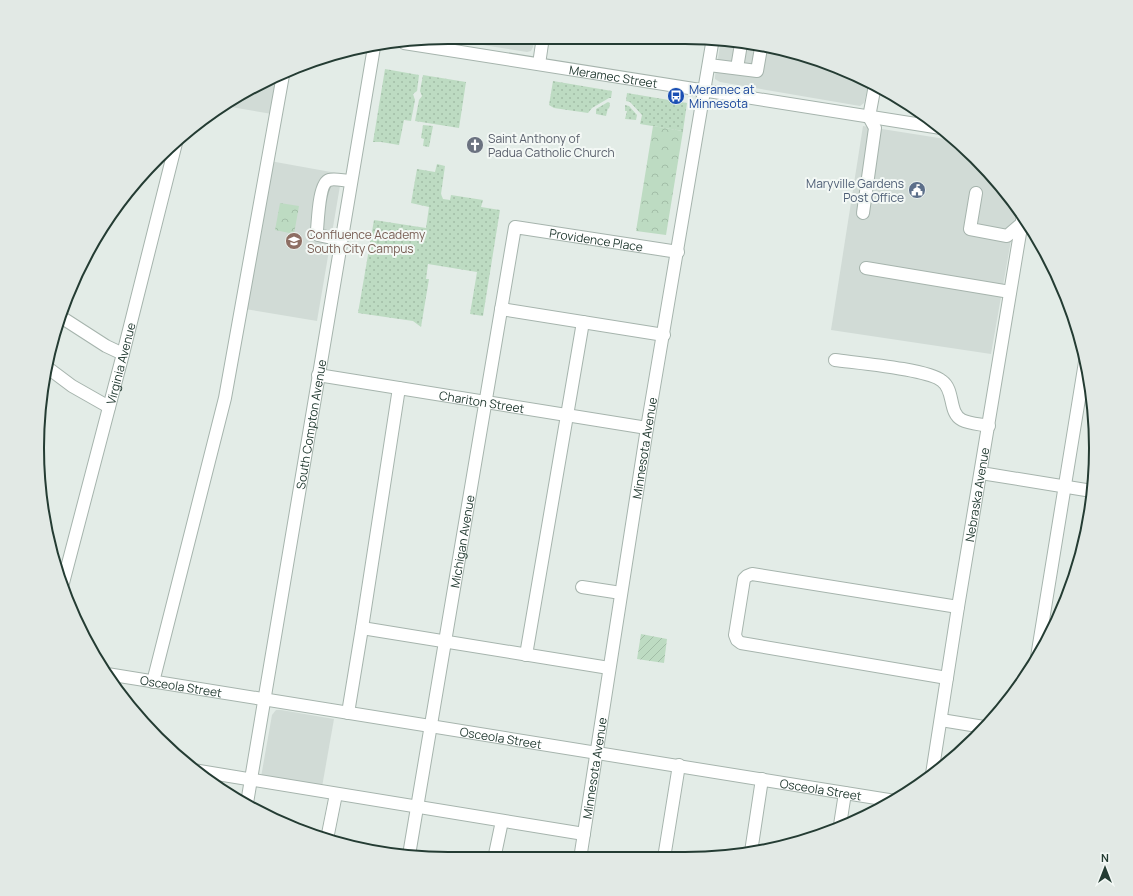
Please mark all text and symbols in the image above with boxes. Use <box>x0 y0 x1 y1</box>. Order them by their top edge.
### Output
street label: Meramec Street <box>568 61 659 92</box>
place label: Meramec at Minnesota <box>689 81 755 112</box>
bus stop icon: Meramec at Minnesota <box>666 86 686 106</box>
place label: Saint Anthony of Padua Catholic Church <box>488 130 615 161</box>
church icon: Saint Anthony of Padua Catholic Church <box>465 135 485 155</box>
place label: Maryville Gardens Post Office <box>806 175 904 206</box>
public building icon: Maryville Gardens Post Office <box>907 180 927 200</box>
street label: Providence Place <box>548 224 644 255</box>
place label: Confluence Academy South City Campus <box>307 226 426 257</box>
school or university icon: Confluence Academy South City Campus <box>284 231 304 251</box>
street label: Virginia Avenue <box>102 321 139 406</box>
street label: South Compton Avenue <box>291 358 330 490</box>
street label: Chariton Street <box>438 386 526 417</box>
street label: Minnesota Avenue <box>628 396 661 500</box>
street label: Nebraska Avenue <box>960 446 993 543</box>
street label: Michigan Avenue <box>446 494 478 589</box>
street label: Osceola Street <box>139 671 223 701</box>
street label: Minnesota Avenue <box>578 716 610 820</box>
street label: Osceola Street <box>459 723 543 752</box>
street label: Osceola Street <box>779 774 863 804</box>
north arrow <box>1085 848 1125 888</box>
text: N <box>1101 850 1109 865</box>

